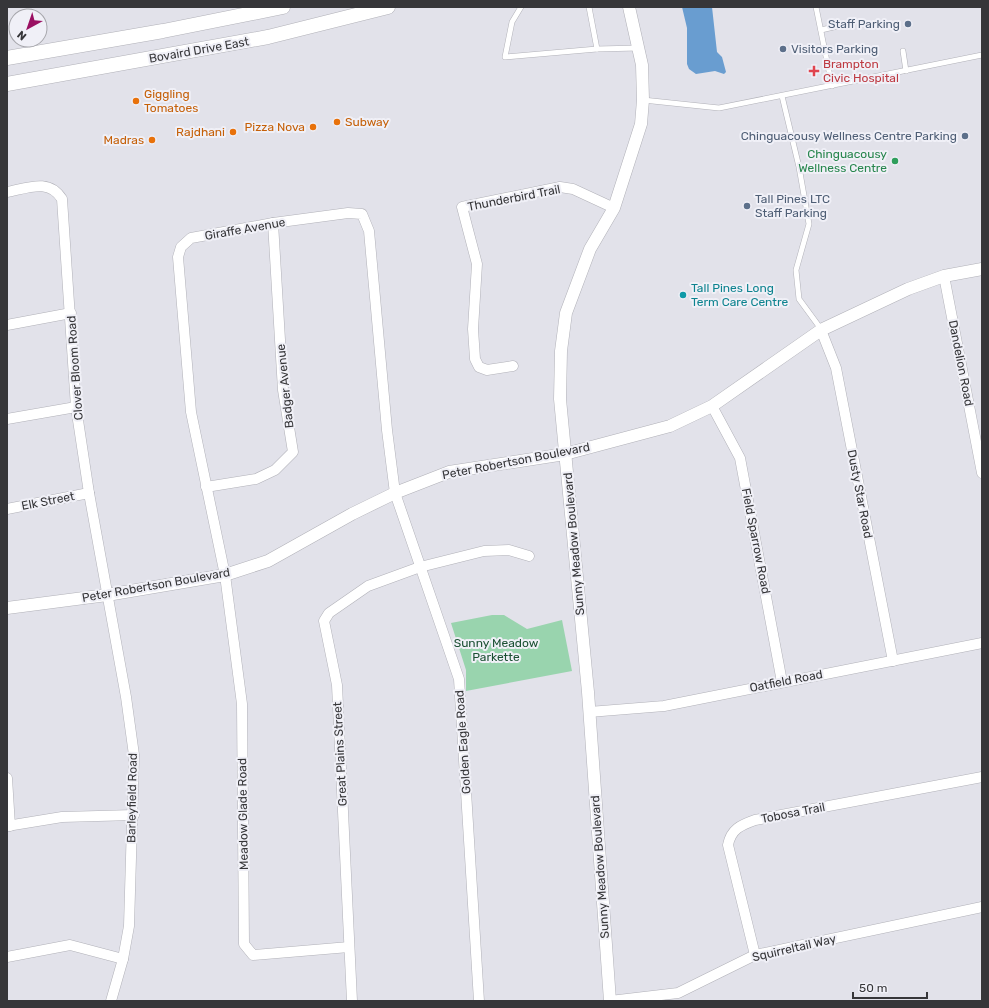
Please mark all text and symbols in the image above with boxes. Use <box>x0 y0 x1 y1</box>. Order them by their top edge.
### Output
north arrow <box>8 8 48 48</box>
place label: Staff Parking <box>828 17 900 31</box>
marker: Staff Parking <box>903 19 913 29</box>
text: N <box>15 28 29 43</box>
street label: Bovaird Drive East <box>148 34 251 66</box>
place label: Visitors Parking <box>791 42 878 56</box>
marker: Visitors Parking <box>778 44 788 54</box>
place label: Brampton Civic Hospital <box>823 57 899 85</box>
marker: Brampton Civic Hospital <box>808 65 820 77</box>
place label: Giggling Tomatoes <box>144 87 198 115</box>
marker: Giggling Tomatoes <box>131 96 141 106</box>
place label: Subway <box>345 115 390 129</box>
marker: Subway <box>332 117 342 127</box>
place label: Pizza Nova <box>245 120 305 134</box>
marker: Pizza Nova <box>308 122 318 132</box>
place label: Rajdhani <box>176 125 225 139</box>
marker: Rajdhani <box>228 127 238 137</box>
place label: Chinguacousy Wellness Centre Parking <box>741 129 957 143</box>
marker: Chinguacousy Wellness Centre Parking <box>960 131 970 141</box>
place label: Madras <box>104 133 144 147</box>
marker: Madras <box>147 135 157 145</box>
place label: Chinguacousy Wellness Centre <box>798 147 887 175</box>
marker: Chinguacousy Wellness Centre <box>890 156 900 166</box>
street label: Thunderbird Trail <box>466 182 562 214</box>
place label: Tall Pines LTC Staff Parking <box>755 192 830 220</box>
marker: Tall Pines LTC Staff Parking <box>742 201 752 211</box>
street label: Giraffe Avenue <box>204 215 287 243</box>
place label: Tall Pines Long Term Care Centre <box>691 281 788 309</box>
marker: Tall Pines Long Term Care Centre <box>678 290 688 300</box>
street label: Clover Bloom Road <box>64 315 86 421</box>
street label: Dandelion Road <box>946 319 976 407</box>
street label: Badger Avenue <box>274 343 296 429</box>
street label: Peter Robertson Boulevard <box>441 440 591 482</box>
street label: Dusty Star Road <box>845 448 875 540</box>
street label: Sunny Meadow Boulevard <box>561 472 587 616</box>
street label: Field Sparrow Road <box>739 487 773 595</box>
street label: Elk Street <box>20 489 76 513</box>
street label: Peter Robertson Boulevard <box>81 565 231 605</box>
park label: Sunny Meadow Parkette <box>454 636 539 664</box>
street label: Oatfield Road <box>748 667 824 695</box>
street label: Golden Eagle Road <box>452 690 474 794</box>
street label: Great Plains Street <box>330 701 350 807</box>
street label: Barleyfield Road <box>124 753 140 843</box>
street label: Meadow Glade Road <box>235 758 251 870</box>
street label: Sunny Meadow Boulevard <box>588 795 612 939</box>
street label: Tobosa Trail <box>760 800 826 826</box>
street label: Squirreltail Way <box>751 931 838 964</box>
scale bar <box>853 974 927 1000</box>
text: 50 m <box>859 981 887 995</box>

